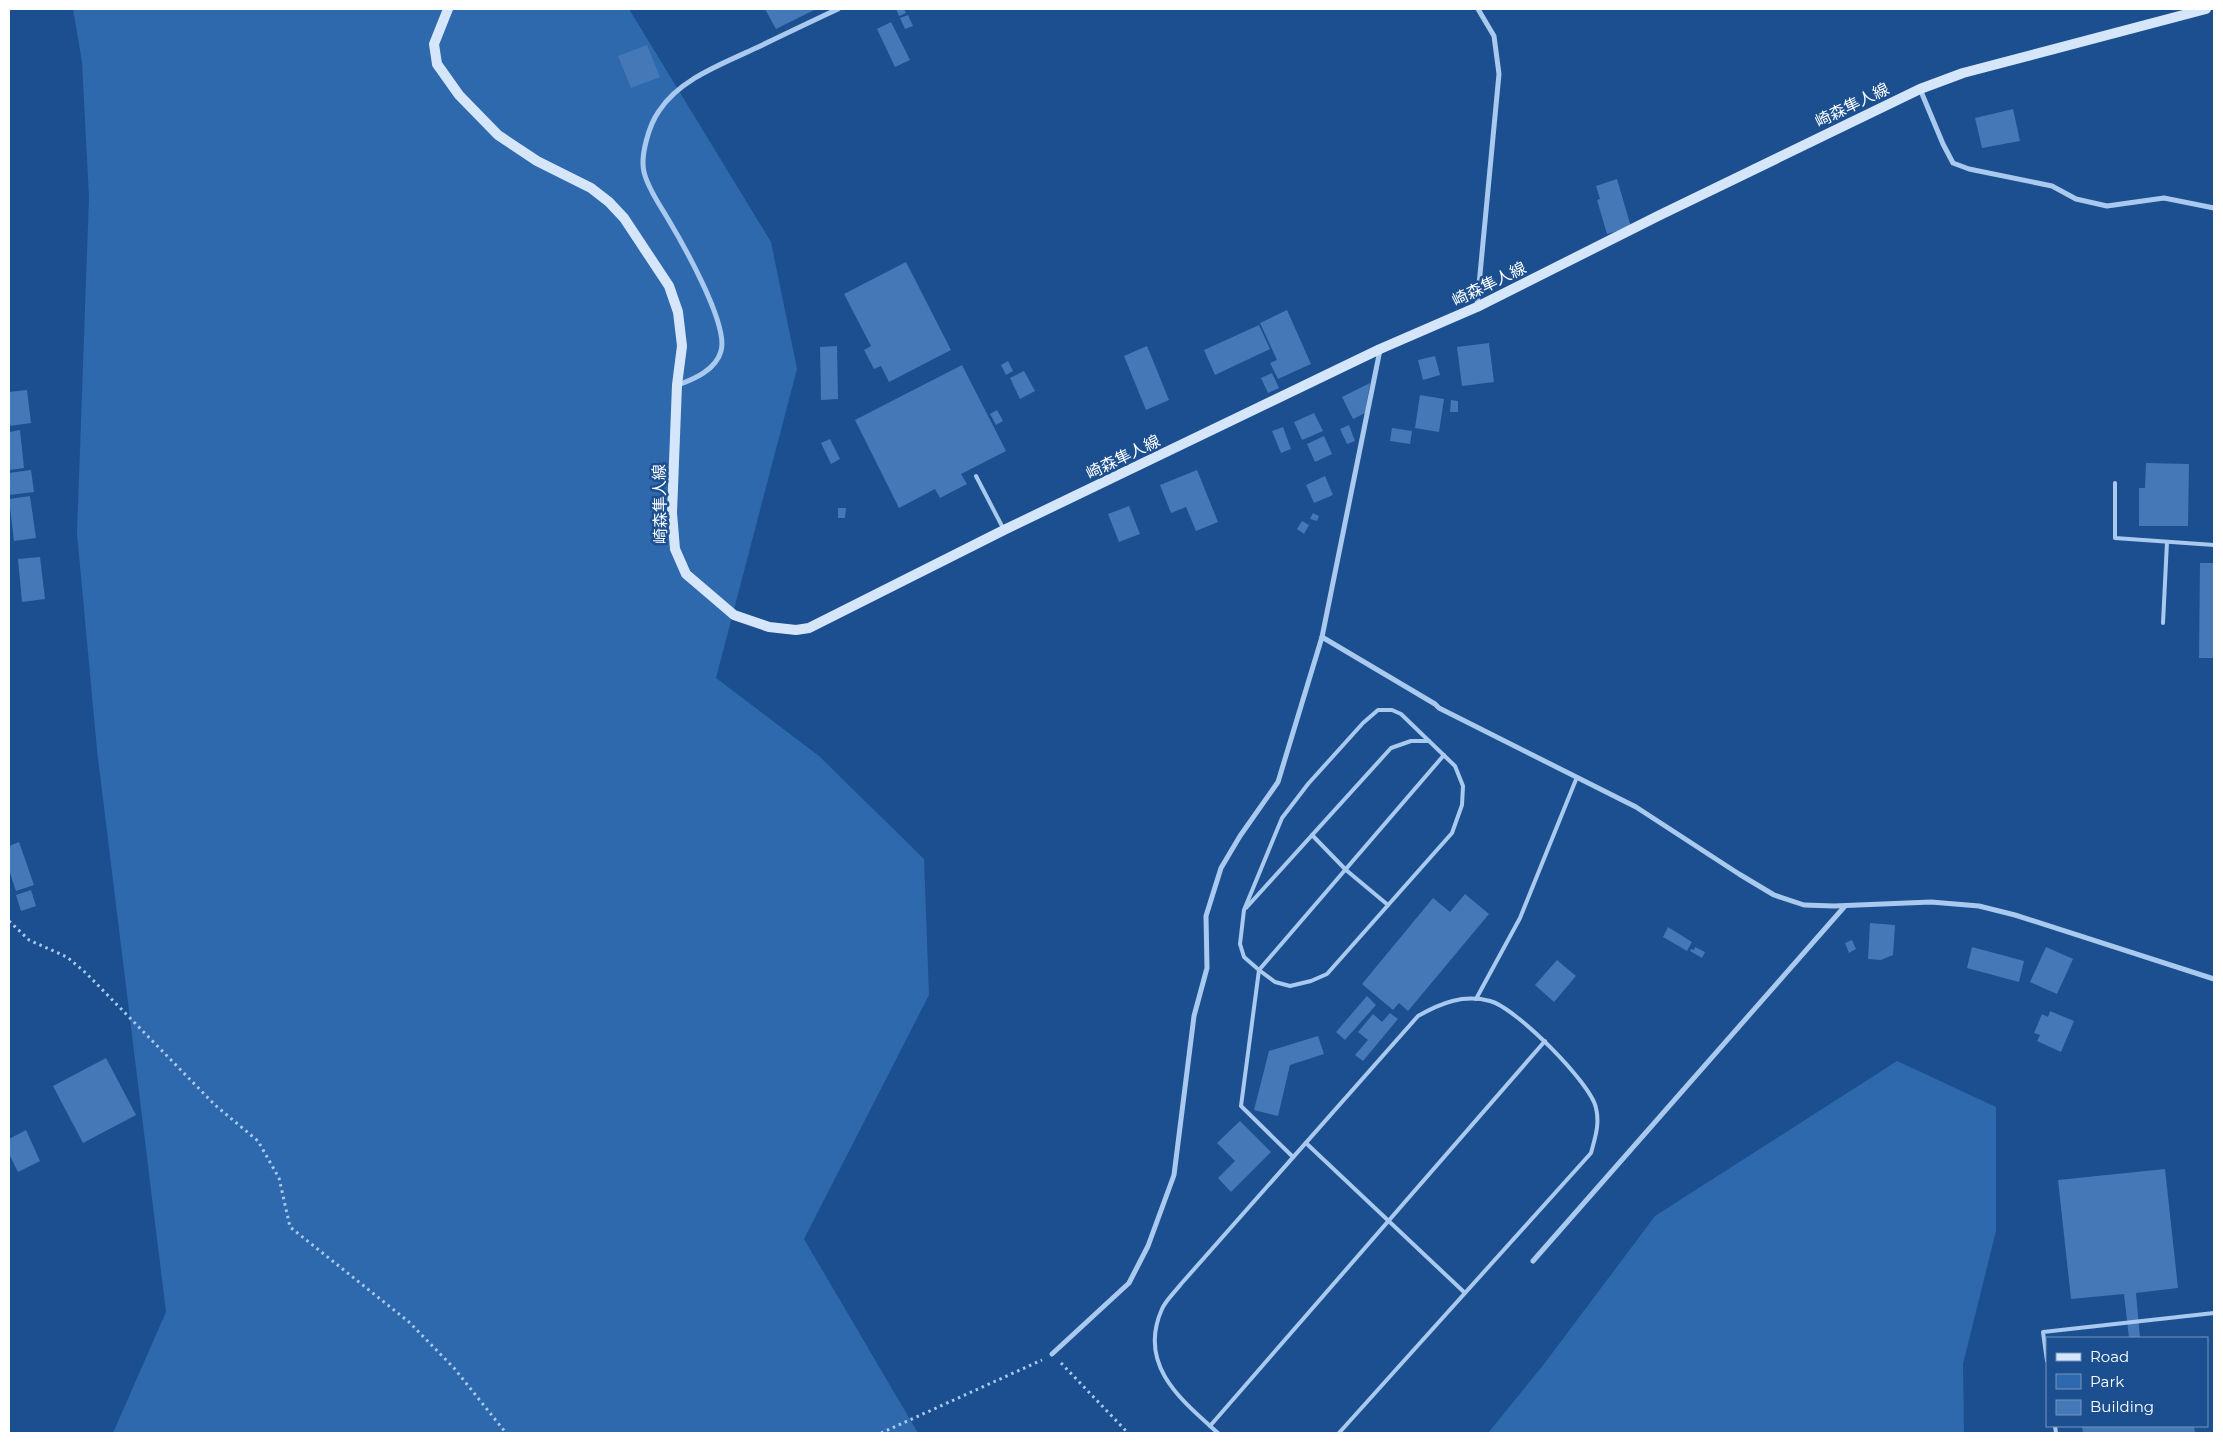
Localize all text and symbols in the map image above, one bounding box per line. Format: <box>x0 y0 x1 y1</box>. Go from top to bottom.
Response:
street label: 崎森隼人線 <box>1812 79 1892 131</box>
street label: 崎森隼人線 <box>1449 258 1529 310</box>
street label: 崎森隼人線 <box>1083 431 1163 483</box>
street label: 崎森隼人線 <box>650 464 670 544</box>
legend <box>2046 1337 2208 1427</box>
text: Road <box>2090 1347 2129 1366</box>
text: Park <box>2090 1372 2124 1391</box>
text: Building <box>2090 1397 2154 1416</box>

